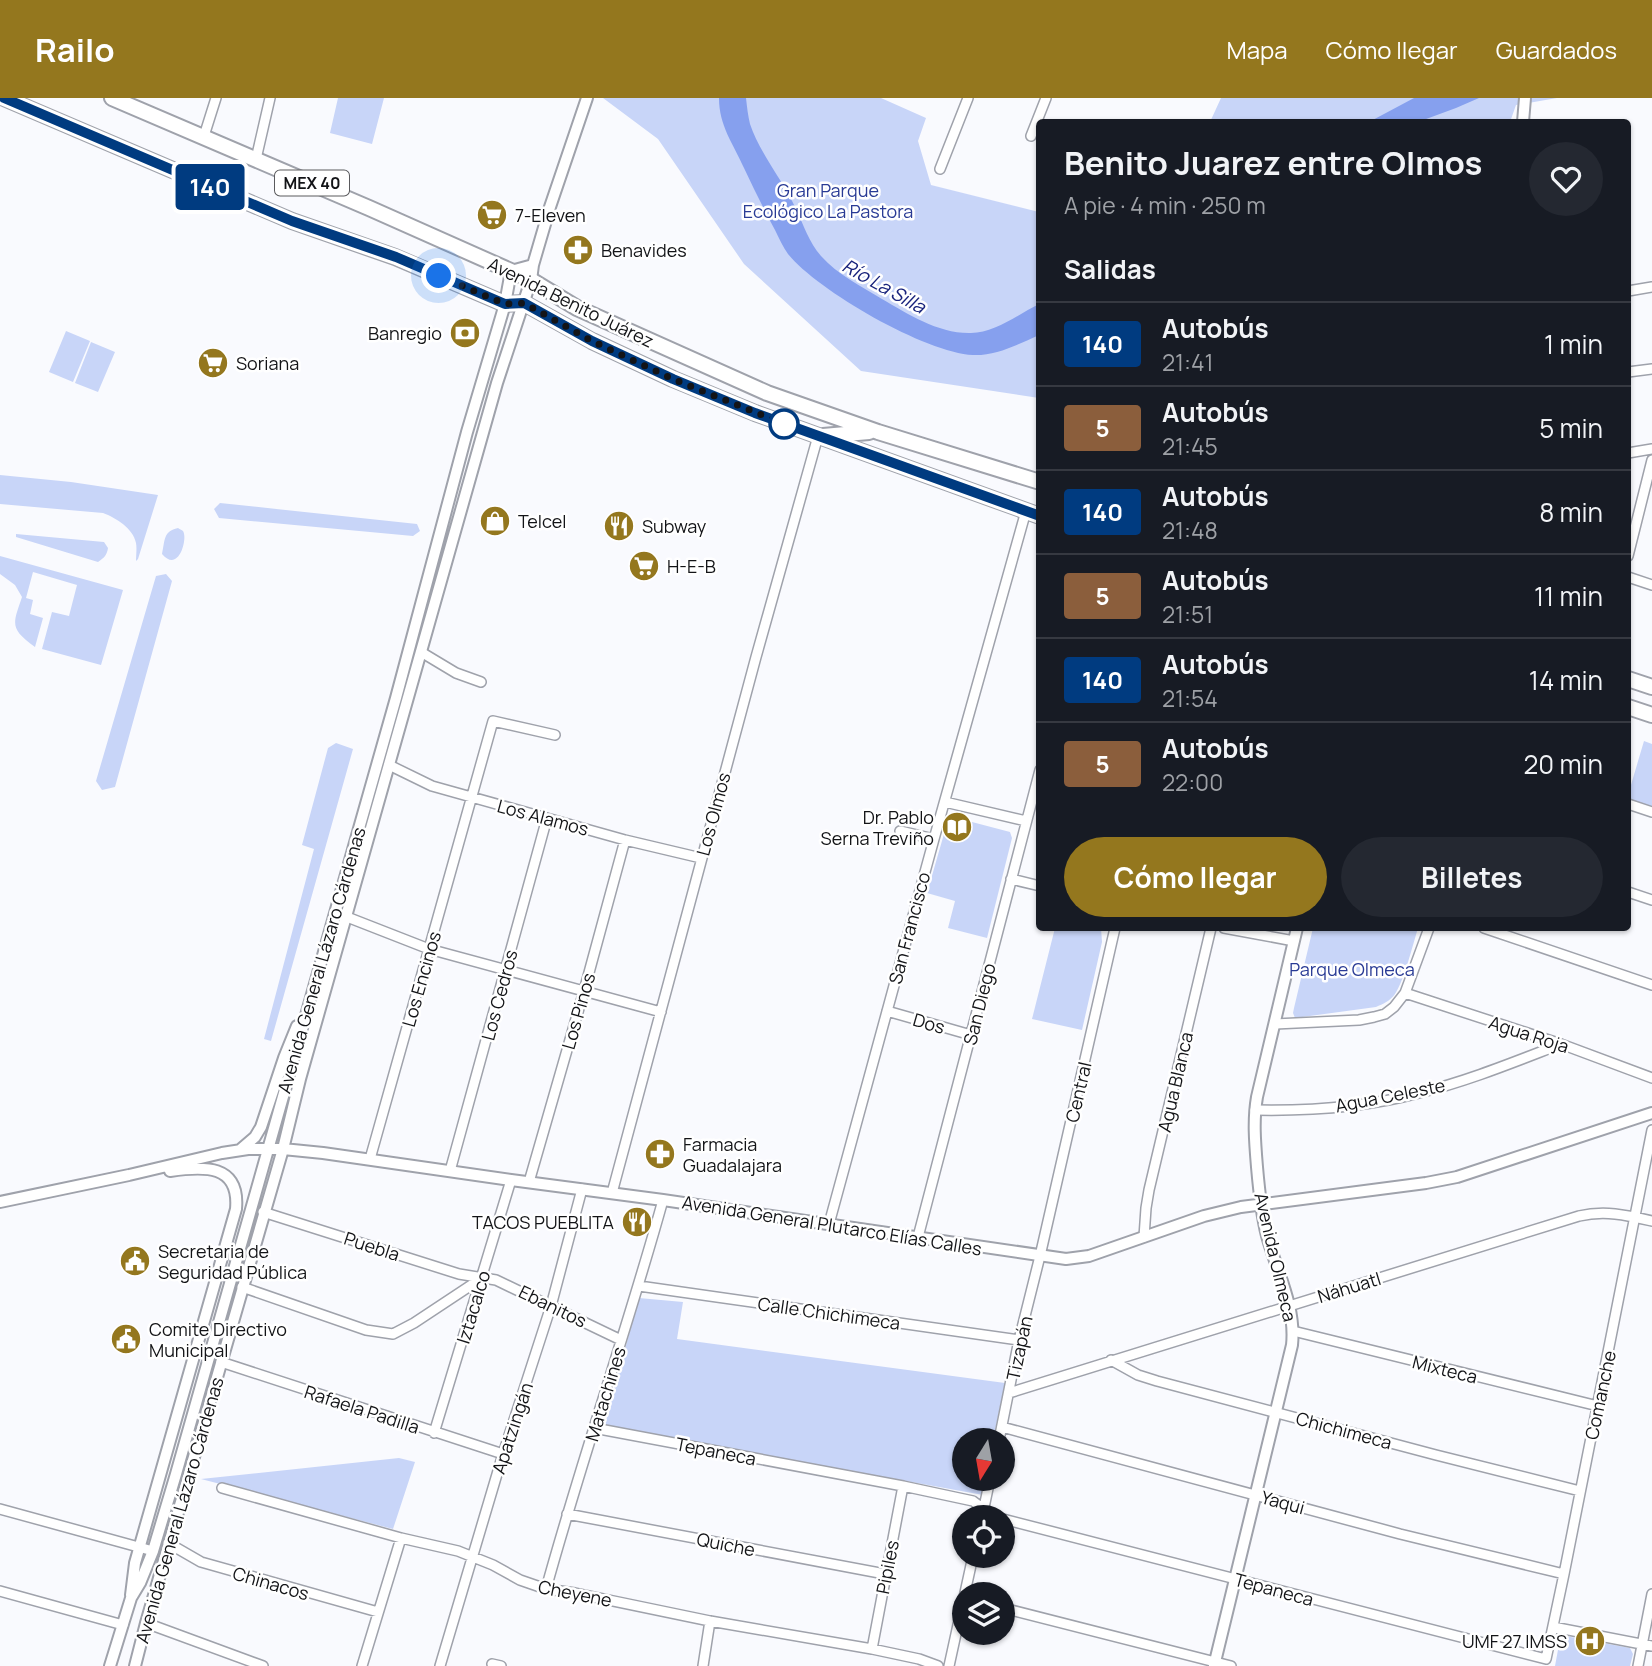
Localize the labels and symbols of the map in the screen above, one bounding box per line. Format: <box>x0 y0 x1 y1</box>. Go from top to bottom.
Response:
line badge: 140 <box>170 164 250 210</box>
road number: MEX 40 <box>275 170 349 195</box>
park label: Gran Parque Ecológico La Pastora <box>743 178 913 223</box>
supermarket icon: 7-Eleven <box>475 198 509 232</box>
place label: 7-Eleven <box>515 203 586 227</box>
pharmacy icon: Benavides <box>561 233 595 267</box>
place label: Benavides <box>601 238 687 262</box>
street label: Avenida Benito Juárez <box>484 251 658 353</box>
water label: Río La Silla <box>838 253 931 320</box>
your location <box>421 258 456 293</box>
bank icon: Banregio <box>448 316 482 350</box>
place label: Banregio <box>368 321 442 345</box>
supermarket icon: Soriana <box>196 346 230 380</box>
place label: Soriana <box>236 351 299 375</box>
unlabelled marker <box>769 409 799 439</box>
shop icon: Telcel <box>478 504 512 538</box>
place label: Telcel <box>518 509 566 533</box>
restaurant icon: Subway <box>602 509 636 543</box>
place label: Subway <box>642 514 707 538</box>
supermarket icon: H-E-B <box>627 549 661 583</box>
place label: H-E-B <box>667 554 716 578</box>
street label: Los Olmos <box>690 770 736 858</box>
street label: Los Alamos <box>495 793 591 841</box>
place label: Dr. Pablo Serna Treviño <box>821 805 934 850</box>
library icon: Dr. Pablo Serna Treviño <box>940 810 974 844</box>
street label: Avenida General Lázaro Cárdenas <box>271 824 371 1096</box>
street label: San Francisco <box>883 869 935 987</box>
street label: Los Encinos <box>396 928 446 1030</box>
street label: Los Cedros <box>475 947 523 1043</box>
park label: Parque Olmeca <box>1289 957 1415 981</box>
street label: San Diego <box>957 961 1001 1047</box>
street label: Los Pinos <box>556 970 600 1052</box>
street label: Dos <box>910 1007 948 1039</box>
street label: Agua Roja <box>1486 1010 1572 1058</box>
street label: Agua Blanca <box>1152 1030 1198 1134</box>
street label: Central <box>1059 1059 1097 1125</box>
street label: Agua Celeste <box>1333 1073 1447 1117</box>
place label: Farmacia Guadalajara <box>683 1132 782 1177</box>
pharmacy icon: Farmacia Guadalajara <box>643 1137 677 1171</box>
street label: Avenida General Plutarco Elías Calles <box>680 1189 984 1261</box>
street label: Avenida Olmeca <box>1249 1190 1303 1324</box>
restaurant icon: TACOS PUEBLITA <box>620 1205 654 1239</box>
place label: TACOS PUEBLITA <box>472 1210 615 1234</box>
street label: Puebla <box>341 1226 403 1266</box>
place label: Secretaria de Seguridad Pública <box>158 1239 307 1284</box>
public building icon: Secretaria de Seguridad Pública <box>118 1244 152 1278</box>
street label: Náhuatl <box>1314 1266 1384 1308</box>
street label: Iztacalco <box>451 1267 495 1347</box>
street label: Ebanitos <box>515 1279 591 1333</box>
street label: Calle Chichimeca <box>756 1291 902 1335</box>
street label: Tizapán <box>1000 1314 1038 1382</box>
place label: Comite Directivo Municipal <box>149 1317 287 1362</box>
public building icon: Comite Directivo Municipal <box>109 1322 143 1356</box>
street label: Matachines <box>579 1344 631 1444</box>
street label: Comanche <box>1579 1348 1621 1442</box>
street label: Mixteca <box>1410 1349 1480 1389</box>
street label: Avenida General Lázaro Cárdenas <box>129 1374 229 1646</box>
street label: Rafaela Padilla <box>301 1379 423 1439</box>
street label: Apatzingán <box>486 1379 538 1477</box>
street label: Chichimeca <box>1293 1406 1395 1454</box>
north arrow <box>952 1428 1015 1491</box>
street label: Tepaneca <box>674 1431 758 1471</box>
street label: Yaqui <box>1259 1485 1307 1519</box>
street label: Quiche <box>695 1527 757 1561</box>
street label: Pipiles <box>870 1538 904 1596</box>
street label: Chinacos <box>230 1561 312 1605</box>
street label: Tepaneca <box>1232 1567 1316 1611</box>
street label: Cheyene <box>536 1574 614 1612</box>
hospital icon: UMF 27 IMSS <box>1573 1624 1607 1658</box>
place label: UMF 27 IMSS <box>1462 1629 1567 1653</box>

